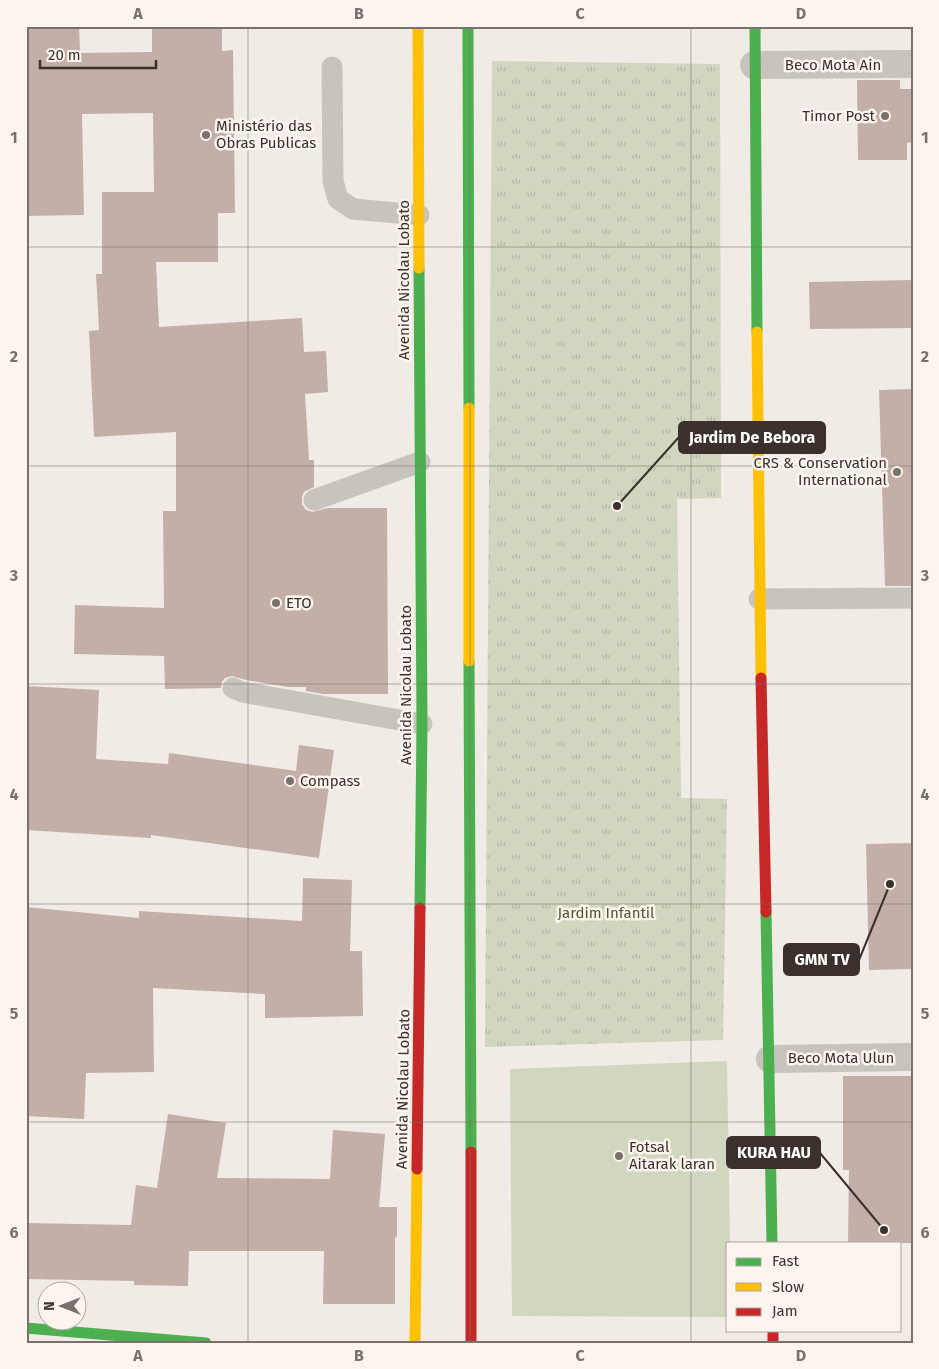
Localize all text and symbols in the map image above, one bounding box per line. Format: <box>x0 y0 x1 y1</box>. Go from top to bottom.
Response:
text: A <box>132 4 143 23</box>
text: B <box>354 4 364 23</box>
text: C <box>575 4 585 23</box>
text: D <box>796 4 806 23</box>
scale bar <box>40 38 156 70</box>
text: 20 m <box>48 46 81 64</box>
street label: Beco Mota Ain <box>785 56 881 74</box>
place label: Timor Post <box>802 107 876 125</box>
marker: Timor Post <box>879 110 891 122</box>
place label: Ministério das Obras Publicas <box>216 117 316 152</box>
text: 1 <box>10 128 18 147</box>
text: 1 <box>921 128 929 147</box>
marker: Ministério das Obras Publicas <box>200 129 212 141</box>
street label: Avenida Nicolau Lobato <box>395 200 413 360</box>
text: 2 <box>10 347 18 366</box>
text: 2 <box>921 347 929 366</box>
callout: Jardim De Bebora <box>679 422 825 453</box>
text: Jardim De Bebora <box>688 428 815 447</box>
place label: CRS & Conservation International <box>753 454 888 489</box>
marker: CRS & Conservation International <box>891 466 903 478</box>
text: 3 <box>9 566 18 585</box>
text: 3 <box>920 566 929 585</box>
place label: ETO <box>286 594 312 612</box>
marker: ETO <box>270 597 282 609</box>
street label: Avenida Nicolau Lobato <box>397 605 415 765</box>
place label: Compass <box>300 772 360 790</box>
marker: Compass <box>284 775 296 787</box>
text: 4 <box>9 785 19 804</box>
text: 4 <box>920 785 930 804</box>
park label: Jardim Infantil <box>557 904 655 922</box>
callout: GMN TV <box>784 944 859 975</box>
text: GMN TV <box>794 950 850 969</box>
text: 5 <box>10 1004 19 1023</box>
text: 5 <box>921 1004 930 1023</box>
street label: Avenida Nicolau Lobato <box>393 1009 413 1169</box>
street label: Beco Mota Ulun <box>788 1049 894 1067</box>
callout: KURA HAU <box>727 1137 820 1168</box>
place label: Fotsal Aitarak laran <box>629 1138 715 1173</box>
text: KURA HAU <box>737 1143 811 1162</box>
marker: Fotsal Aitarak laran <box>613 1150 625 1162</box>
text: 6 <box>9 1223 19 1242</box>
text: 6 <box>920 1223 930 1242</box>
legend <box>726 1242 902 1332</box>
text: Fast <box>772 1252 799 1270</box>
text: Slow <box>772 1278 804 1296</box>
north arrow <box>38 1282 88 1332</box>
text: N <box>41 1301 58 1311</box>
text: Jam <box>772 1302 798 1320</box>
text: A <box>132 1346 143 1365</box>
text: B <box>354 1346 364 1365</box>
text: C <box>575 1346 585 1365</box>
text: D <box>796 1346 806 1365</box>

